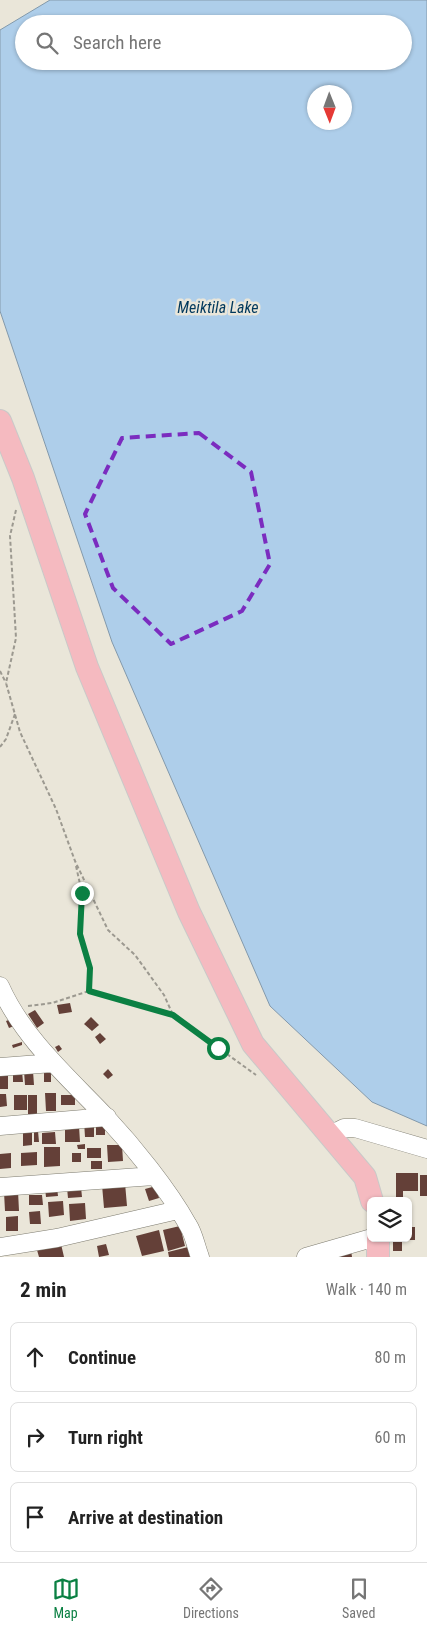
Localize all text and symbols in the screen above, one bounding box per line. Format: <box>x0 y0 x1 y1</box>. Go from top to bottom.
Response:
search box <box>15 15 412 70</box>
icon: search <box>33 29 61 57</box>
text: Search here <box>73 31 161 54</box>
north arrow <box>307 85 352 130</box>
water label: Meiktila Lake <box>177 298 259 317</box>
route end <box>71 882 94 905</box>
route start <box>207 1037 230 1060</box>
map controls <box>367 1197 412 1242</box>
button: layers <box>367 1197 412 1242</box>
text: 2 min <box>20 1278 67 1302</box>
text: Walk · 140 m <box>326 1280 407 1299</box>
icon: ahead <box>21 1343 49 1371</box>
text: Continue <box>68 1346 136 1369</box>
text: 80 m <box>374 1348 406 1367</box>
icon: right <box>21 1423 49 1451</box>
text: Turn right <box>68 1426 143 1449</box>
text: 60 m <box>374 1428 406 1447</box>
icon: arrive <box>21 1503 49 1531</box>
text: Arrive at destination <box>68 1506 223 1529</box>
tab: Map <box>52 1575 80 1621</box>
tab: Directions <box>183 1575 239 1621</box>
tab: Saved <box>342 1575 375 1621</box>

